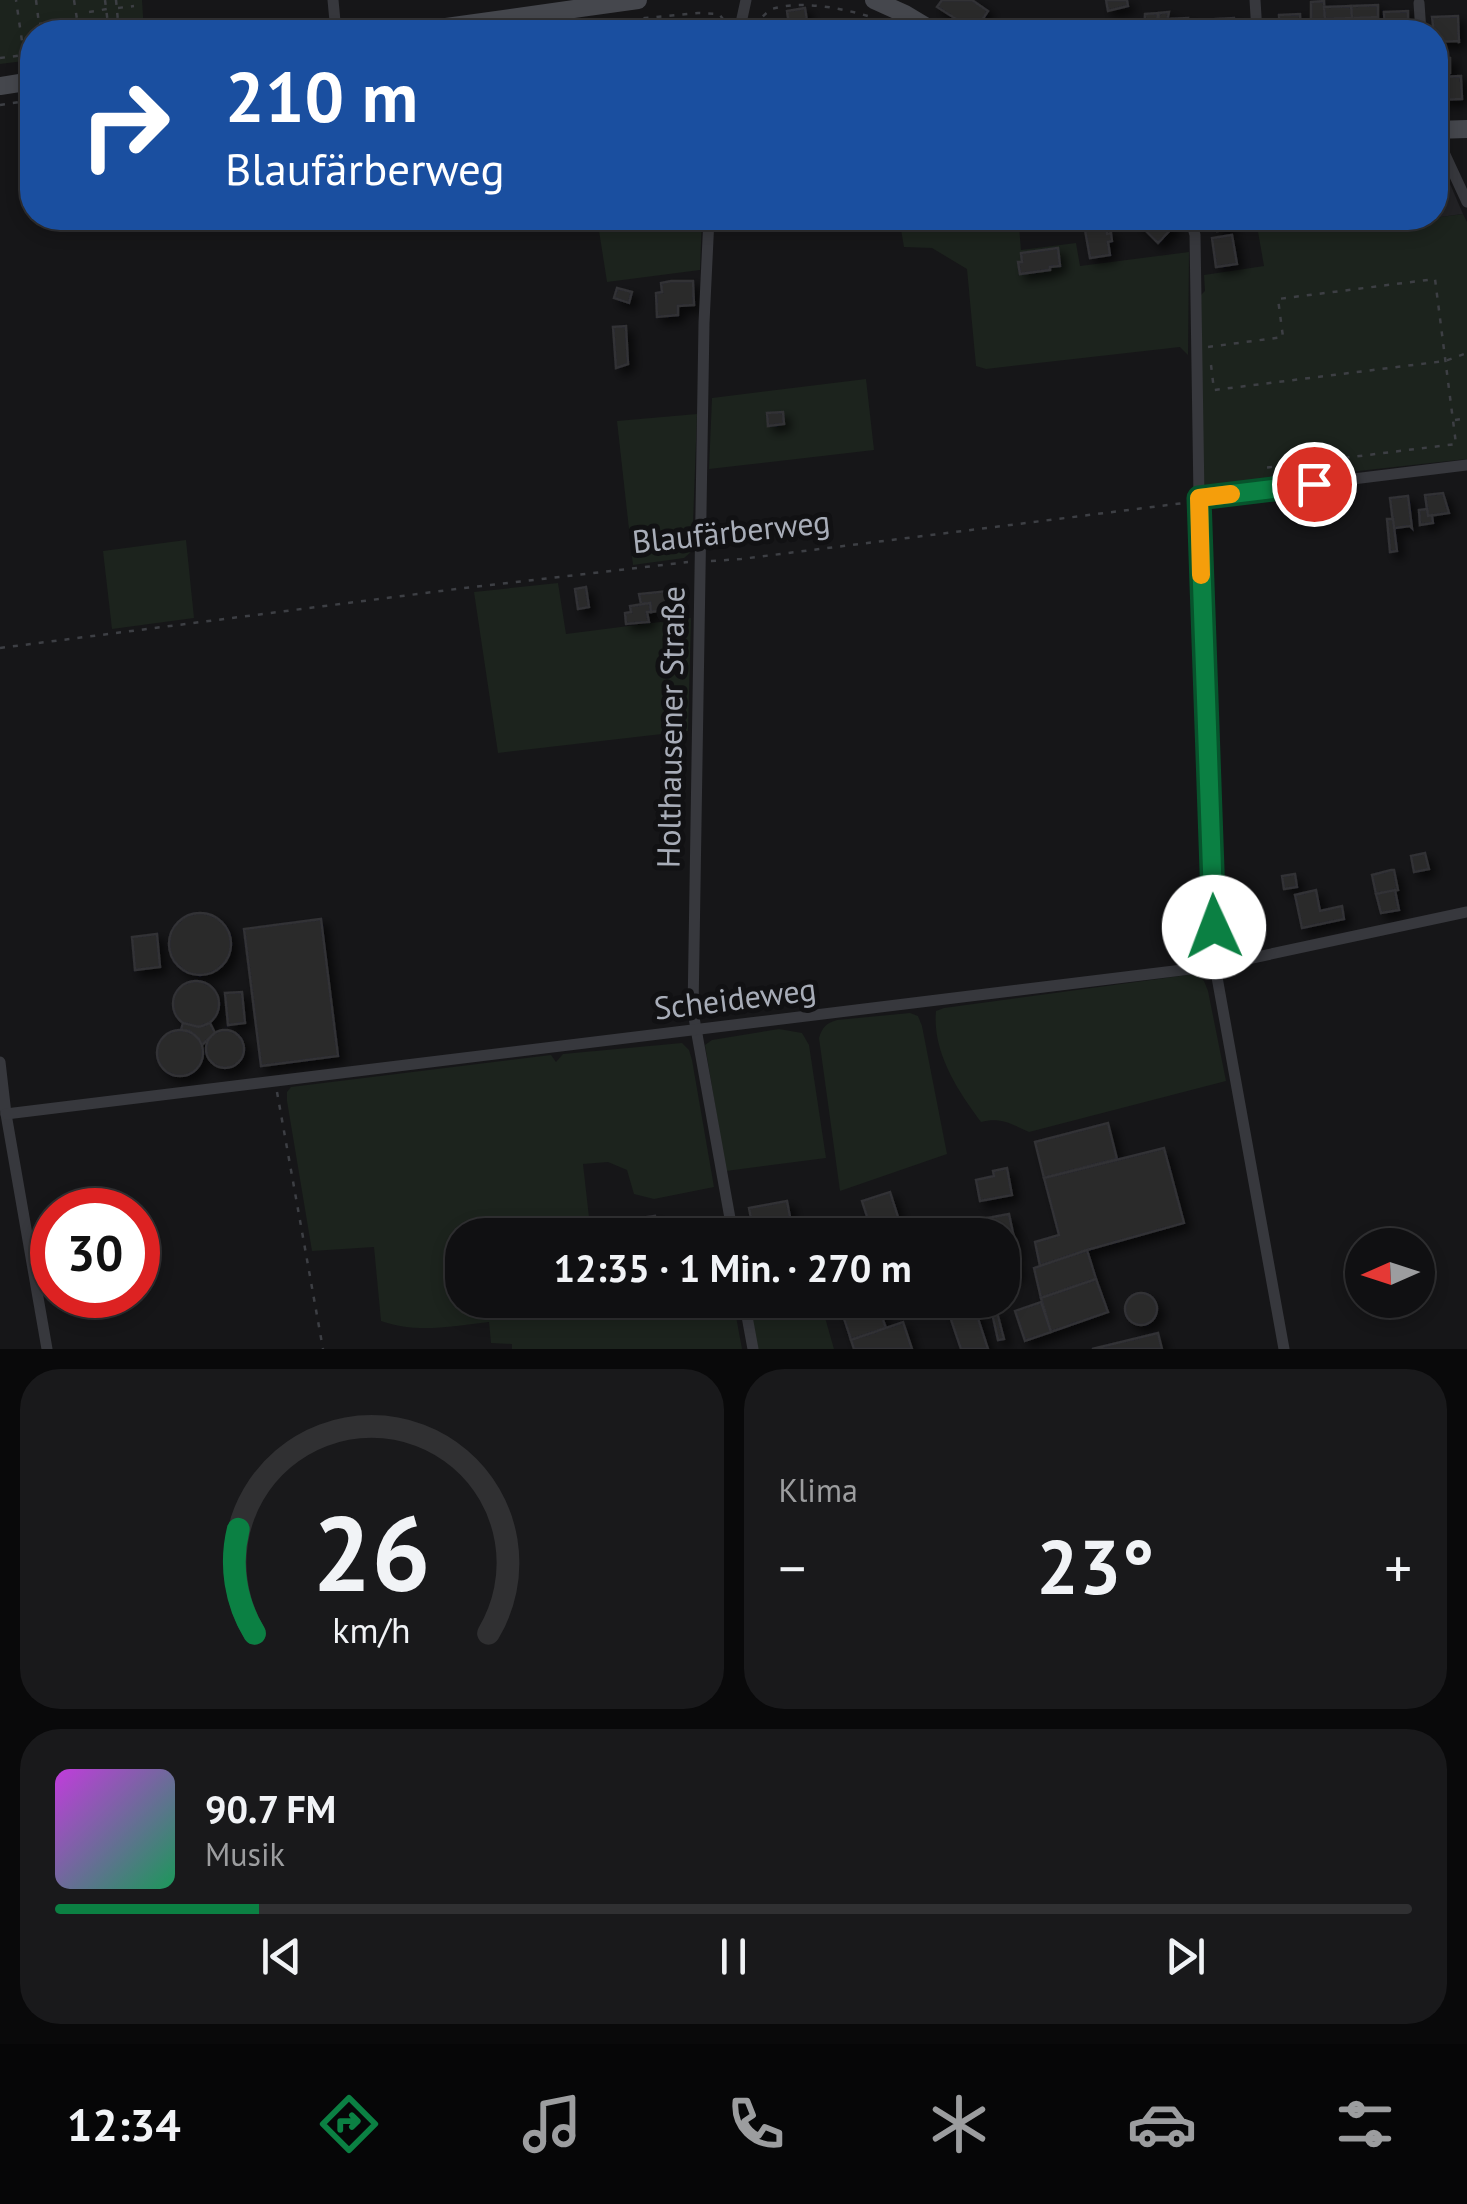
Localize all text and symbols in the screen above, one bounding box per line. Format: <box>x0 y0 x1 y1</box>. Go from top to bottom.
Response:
text: 210 m <box>225 51 418 141</box>
icon: right <box>60 60 190 190</box>
text: Blaufärberweg <box>225 139 505 197</box>
pin <box>1272 442 1357 527</box>
icon: arrive <box>1287 457 1342 512</box>
street label: Blaufärberweg <box>630 500 832 562</box>
street label: Holthausener Straße <box>647 586 693 868</box>
position arrow <box>1162 875 1266 979</box>
street label: Scheideweg <box>651 967 819 1029</box>
speed limit sign: 30 <box>30 1188 160 1318</box>
north arrow <box>1345 1228 1435 1318</box>
map controls <box>1345 1228 1435 1318</box>
text: 12:35 · 1 Min. · 270 m <box>553 1243 912 1292</box>
text: Klima <box>779 1469 858 1511</box>
text: 26 <box>313 1485 431 1620</box>
text: 23° <box>1036 1518 1154 1615</box>
text: − <box>779 1532 806 1603</box>
text: + <box>1384 1532 1412 1603</box>
text: km/h <box>333 1607 411 1653</box>
text: 90.7 FM <box>205 1784 336 1833</box>
text: Musik <box>205 1833 285 1875</box>
icon: previous <box>254 1929 309 1984</box>
icon: pause <box>706 1929 761 1984</box>
icon: next <box>1158 1929 1213 1984</box>
icon: directions <box>314 2089 384 2159</box>
icon: music <box>517 2089 587 2159</box>
icon: phone <box>721 2089 791 2159</box>
icon: climate <box>924 2089 994 2159</box>
icon: car <box>1127 2089 1197 2159</box>
icon: filters <box>1330 2089 1400 2159</box>
text: 12:34 <box>67 2095 181 2153</box>

